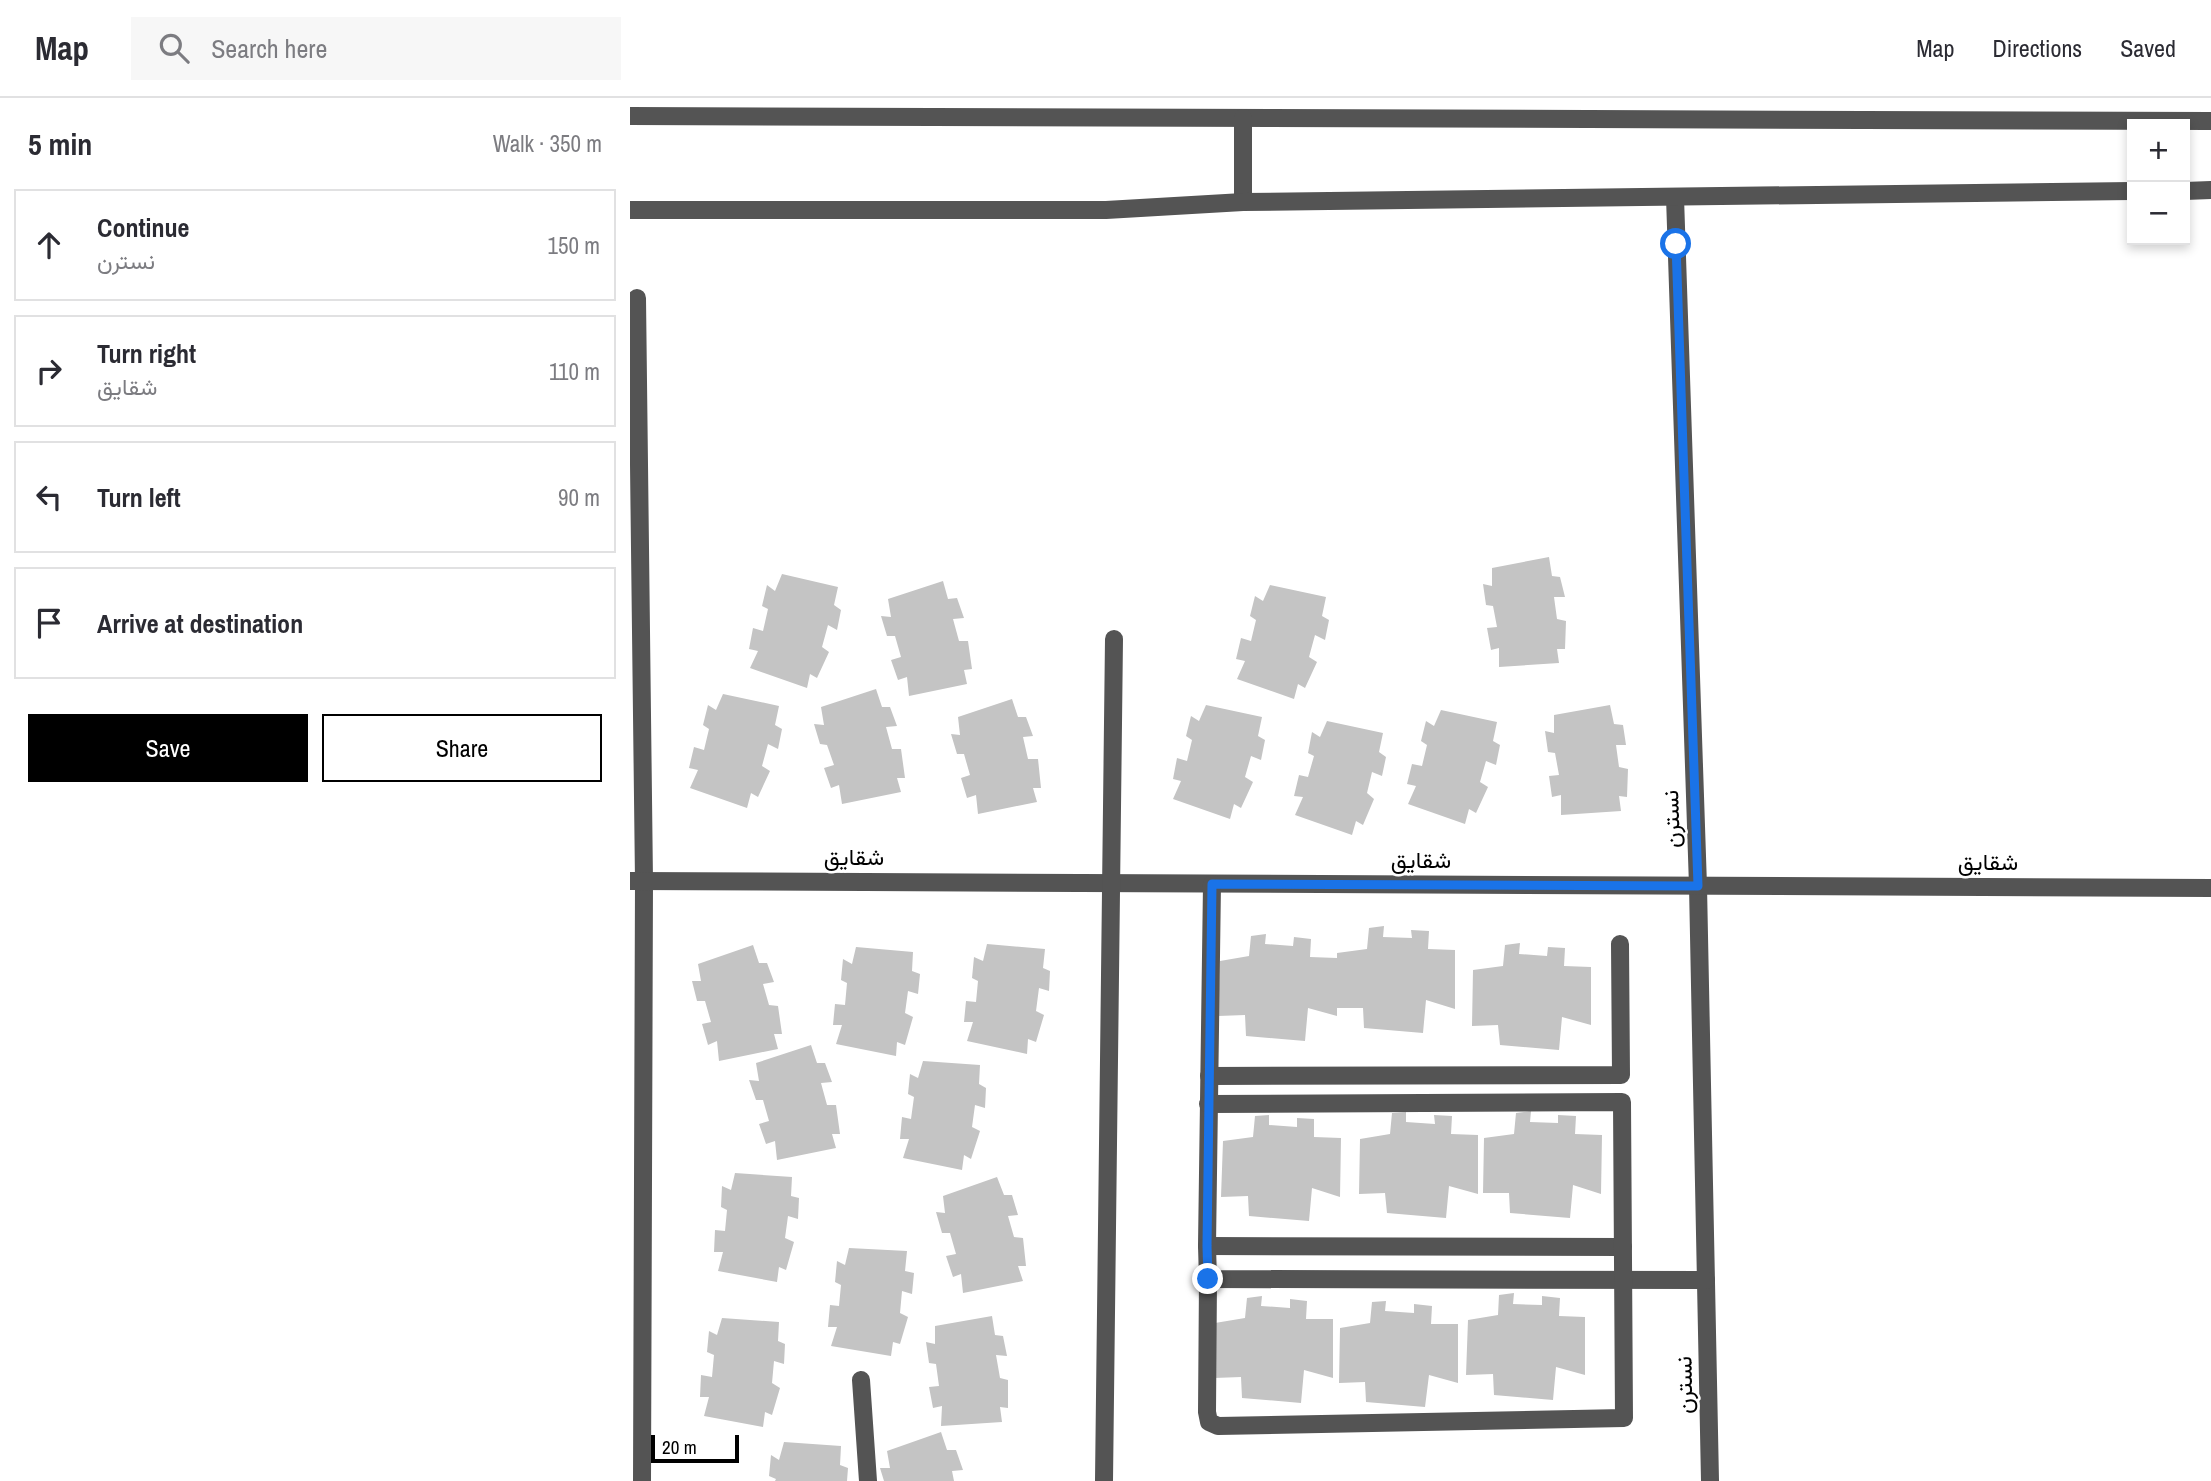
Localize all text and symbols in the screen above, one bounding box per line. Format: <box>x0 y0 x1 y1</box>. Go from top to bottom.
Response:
search box <box>131 17 621 80</box>
text: Map <box>35 26 89 70</box>
icon: search <box>155 29 193 67</box>
text: Search here <box>211 31 327 66</box>
text: Map <box>1916 32 1954 64</box>
text: Directions <box>1992 32 2082 64</box>
text: Saved <box>2120 32 2176 64</box>
map controls <box>2127 119 2190 245</box>
button: + <box>2127 119 2190 182</box>
text: 5 min <box>28 124 92 164</box>
text: Walk · 350 m <box>493 128 602 159</box>
button: − <box>2127 182 2190 245</box>
text: Continue <box>97 210 189 245</box>
icon: ahead <box>30 226 68 264</box>
route start <box>1660 228 1691 259</box>
text: 150 m <box>548 230 600 261</box>
text: نسترن <box>97 245 155 276</box>
text: Turn right <box>97 336 196 371</box>
icon: right <box>30 352 68 390</box>
text: 110 m <box>549 356 600 387</box>
text: شقایق <box>97 371 158 402</box>
icon: left <box>30 478 68 516</box>
text: Turn left <box>97 480 181 515</box>
text: 90 m <box>558 482 600 513</box>
icon: arrive <box>30 604 68 642</box>
text: Arrive at destination <box>97 606 303 641</box>
button: Save <box>28 714 308 782</box>
button: Share <box>322 714 602 782</box>
street label: نسترن <box>1654 789 1687 849</box>
street label: شقایق <box>824 841 884 872</box>
street label: شقایق <box>1391 844 1451 875</box>
street label: شقایق <box>1958 846 2018 877</box>
route end <box>1192 1263 1223 1294</box>
street label: نسترن <box>1667 1356 1700 1414</box>
scale bar <box>651 1432 738 1464</box>
text: 20 m <box>662 1434 697 1460</box>

